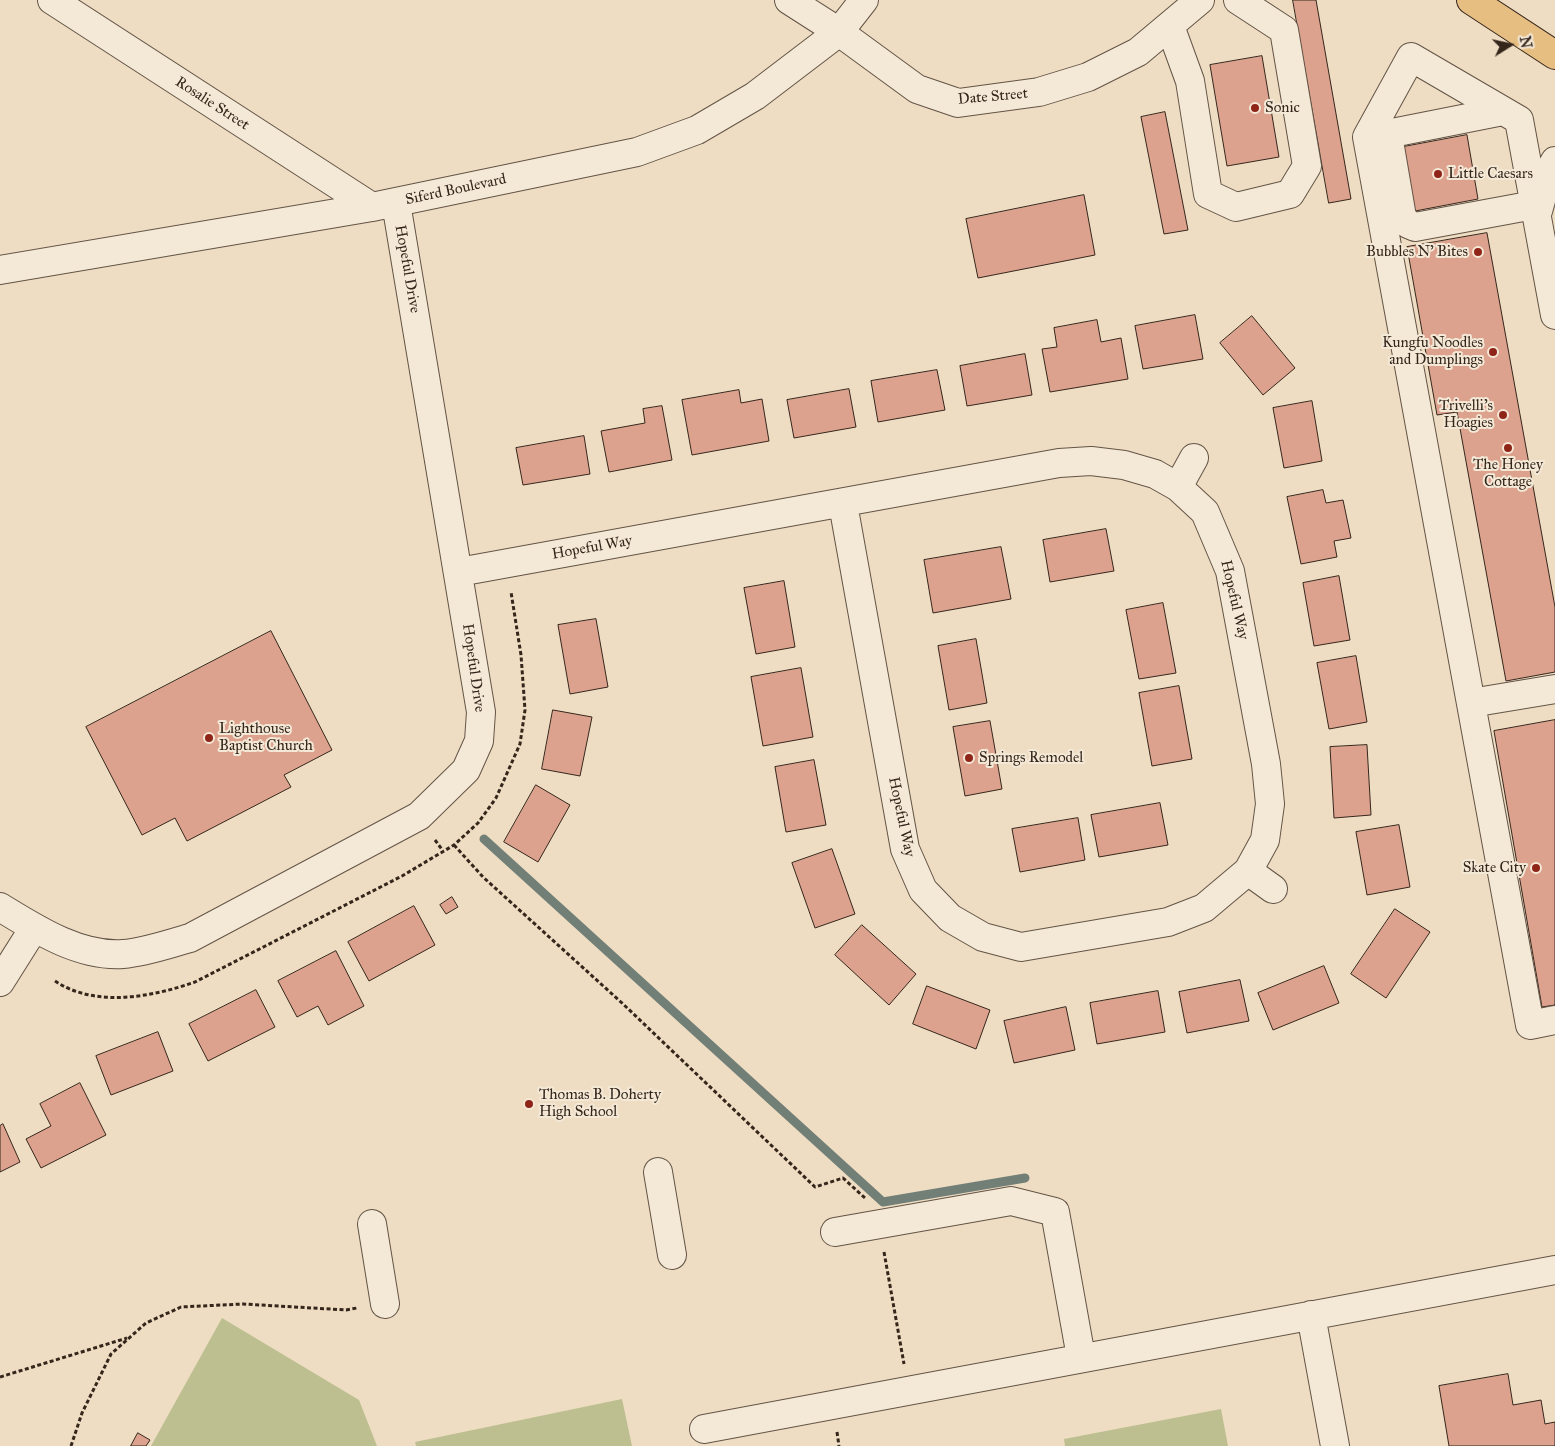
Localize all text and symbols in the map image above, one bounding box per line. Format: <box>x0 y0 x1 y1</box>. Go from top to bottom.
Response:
north arrow <box>1485 20 1535 70</box>
text: N <box>1516 35 1535 50</box>
street label: Rosalie Street <box>172 73 252 135</box>
street label: Date Street <box>957 85 1029 109</box>
place label: Sonic <box>1265 99 1300 117</box>
marker: Sonic <box>1249 102 1261 114</box>
place label: Little Caesars <box>1448 165 1533 183</box>
marker: Little Caesars <box>1432 168 1444 180</box>
street label: Siferd Boulevard <box>404 171 508 209</box>
street label: Hopeful Drive <box>390 223 424 315</box>
place label: Bubbles N' Bites <box>1366 243 1468 261</box>
marker: Bubbles N' Bites <box>1472 246 1484 258</box>
place label: Kungfu Noodles and Dumplings <box>1382 334 1483 369</box>
marker: Kungfu Noodles and Dumplings <box>1487 346 1499 358</box>
place label: Trivelli's Hoagies <box>1439 397 1493 432</box>
marker: Trivelli's Hoagies <box>1497 409 1509 421</box>
marker: The Honey Cottage <box>1502 442 1514 454</box>
place label: The Honey Cottage <box>1473 456 1543 491</box>
street label: Hopeful Way <box>550 532 634 564</box>
street label: Hopeful Way <box>1216 558 1252 642</box>
street label: Hopeful Drive <box>458 623 488 713</box>
place label: Lighthouse Baptist Church <box>219 720 313 755</box>
marker: Lighthouse Baptist Church <box>203 732 215 744</box>
place label: Springs Remodel <box>979 749 1083 767</box>
marker: Springs Remodel <box>963 752 975 764</box>
street label: Hopeful Way <box>884 775 918 859</box>
place label: Skate City <box>1463 859 1526 877</box>
marker: Skate City <box>1530 862 1542 874</box>
place label: Thomas B. Doherty High School <box>539 1086 661 1121</box>
marker: Thomas B. Doherty High School <box>523 1098 535 1110</box>

